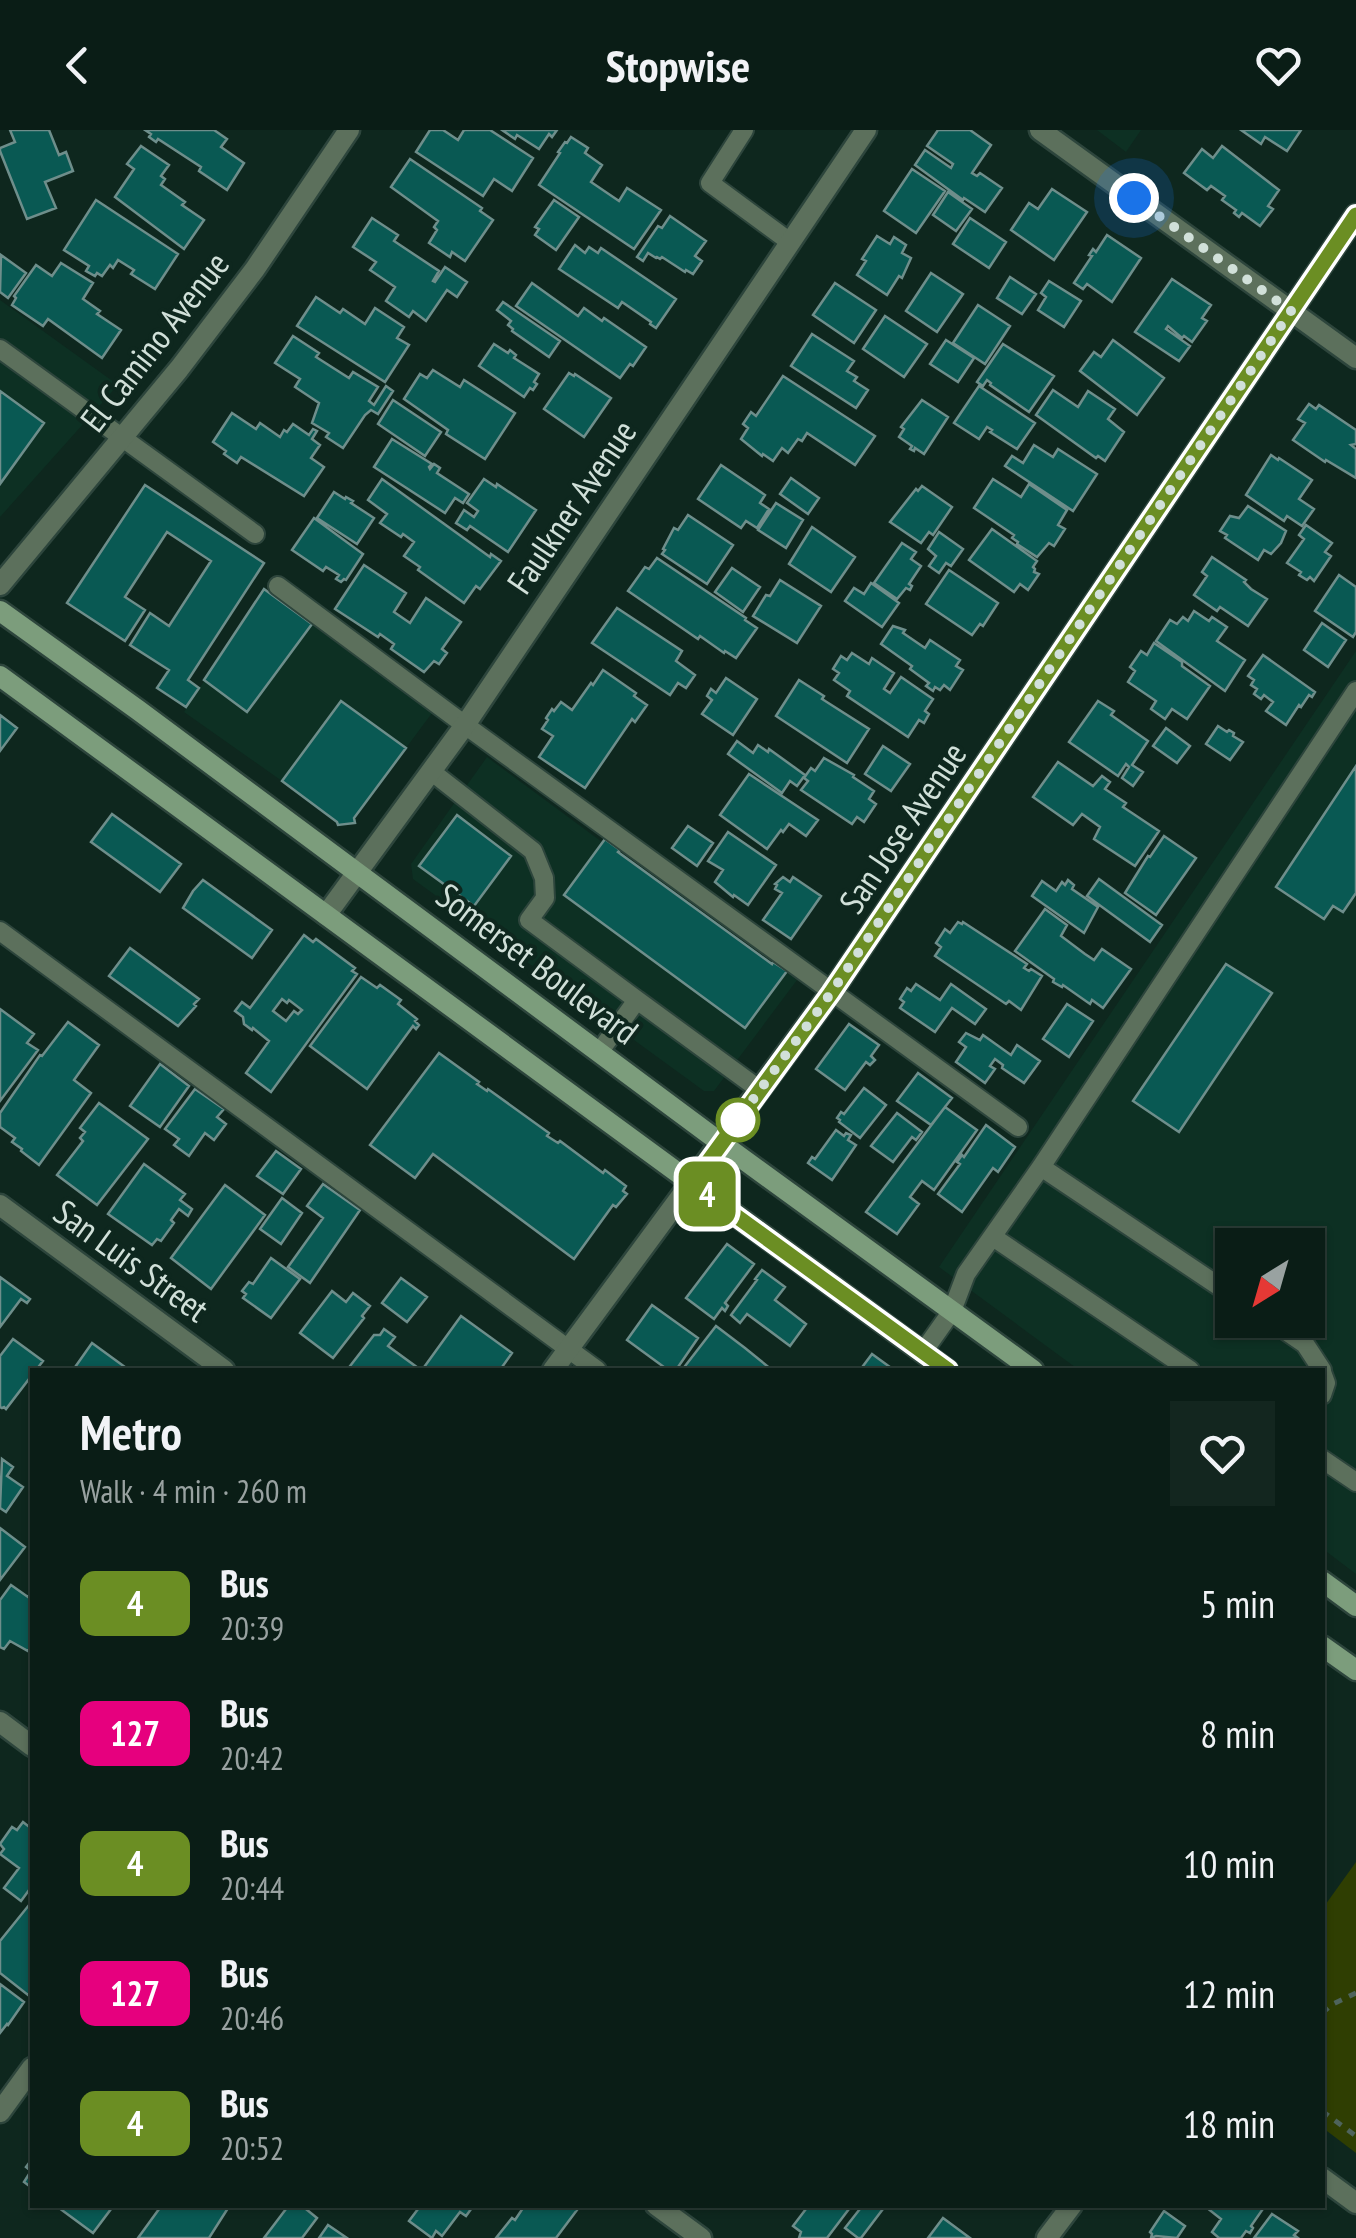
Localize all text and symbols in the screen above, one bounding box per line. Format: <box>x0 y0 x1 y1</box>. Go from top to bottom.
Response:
text: Stopwise <box>606 36 750 94</box>
icon: back <box>50 38 105 93</box>
icon: heart <box>1251 38 1306 93</box>
your location <box>1109 173 1159 223</box>
street label: El Camino Avenue <box>70 242 239 441</box>
street label: Faulkner Avenue <box>496 411 646 602</box>
street label: San Jose Avenue <box>828 733 976 922</box>
street label: Somerset Boulevard <box>427 872 648 1054</box>
unlabelled marker <box>717 1099 759 1141</box>
line badge: 4 <box>674 1162 740 1226</box>
text: 4 <box>699 1171 715 1217</box>
street label: San Luis Street <box>45 1189 218 1332</box>
north arrow <box>1215 1228 1325 1338</box>
map controls <box>1215 1228 1325 1338</box>
text: Metro <box>80 1401 182 1463</box>
button: heart <box>1170 1401 1275 1506</box>
text: Walk · 4 min · 260 m <box>80 1470 307 1512</box>
text: Bus <box>220 1558 269 1607</box>
text: 5 min <box>1200 1579 1275 1628</box>
text: 4 <box>127 1580 143 1626</box>
text: 20:39 <box>220 1607 284 1649</box>
text: Bus <box>220 1688 269 1737</box>
text: 8 min <box>1200 1709 1275 1758</box>
text: 127 <box>110 1710 160 1756</box>
text: 20:42 <box>220 1737 284 1779</box>
text: Bus <box>220 1818 269 1867</box>
text: 10 min <box>1183 1839 1275 1888</box>
text: 4 <box>127 1840 143 1886</box>
text: 20:44 <box>220 1867 284 1909</box>
text: Bus <box>220 1948 269 1997</box>
text: 12 min <box>1183 1969 1275 2018</box>
text: 127 <box>110 1970 160 2016</box>
text: 20:46 <box>220 1997 284 2039</box>
text: Bus <box>220 2078 269 2127</box>
text: 18 min <box>1183 2099 1275 2148</box>
text: 4 <box>127 2100 143 2146</box>
text: 20:52 <box>220 2127 284 2169</box>

